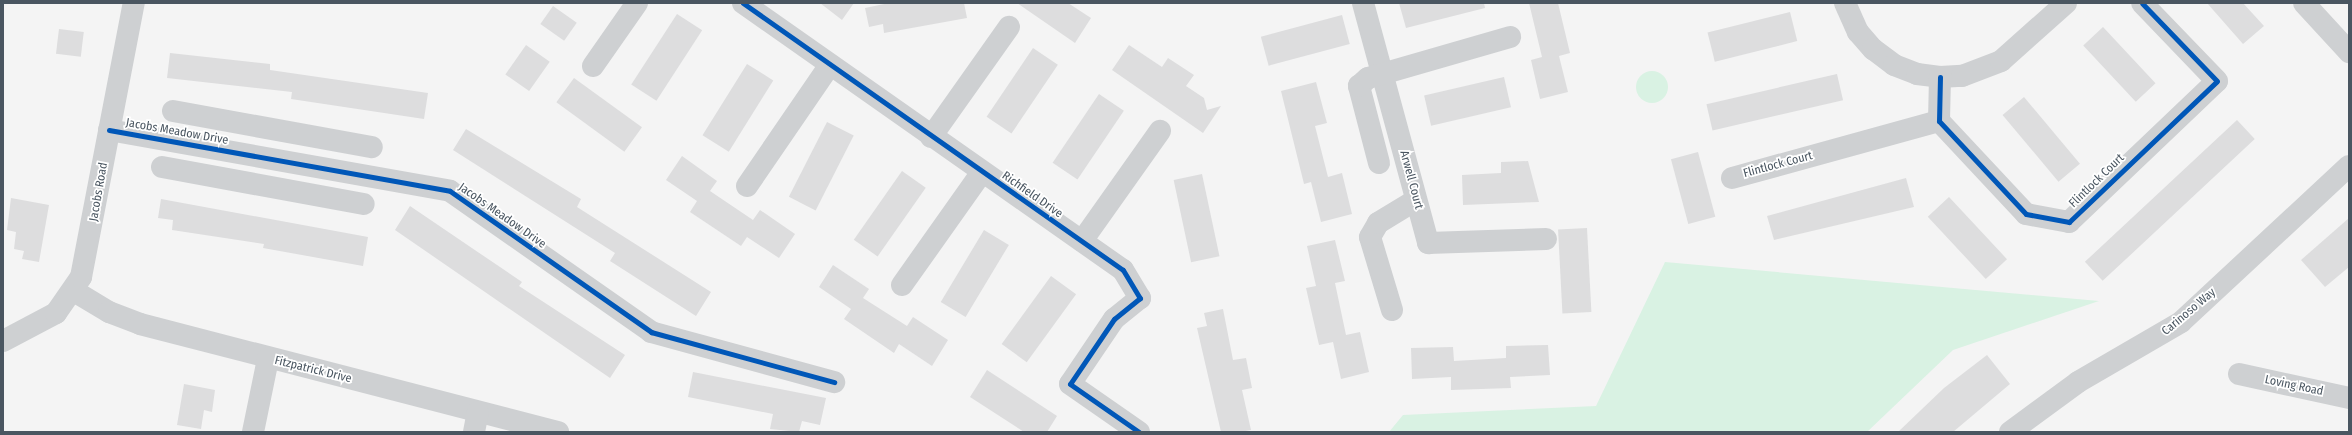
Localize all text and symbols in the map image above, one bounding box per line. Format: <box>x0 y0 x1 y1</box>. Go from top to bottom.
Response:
street label: Jacobs Meadow Drive <box>125 116 229 148</box>
street label: Arwell Court <box>1396 149 1426 211</box>
street label: Flintlock Court <box>1742 149 1814 181</box>
street label: Flintlock Court <box>2066 151 2128 211</box>
street label: Jacobs Road <box>87 161 111 223</box>
street label: Richfield Drive <box>999 169 1065 221</box>
street label: Jacobs Meadow Drive <box>455 180 549 252</box>
street label: Carinoso Way <box>2159 285 2219 339</box>
street label: Fitzpatrick Drive <box>273 353 353 387</box>
street label: Loving Road <box>2263 373 2325 399</box>

